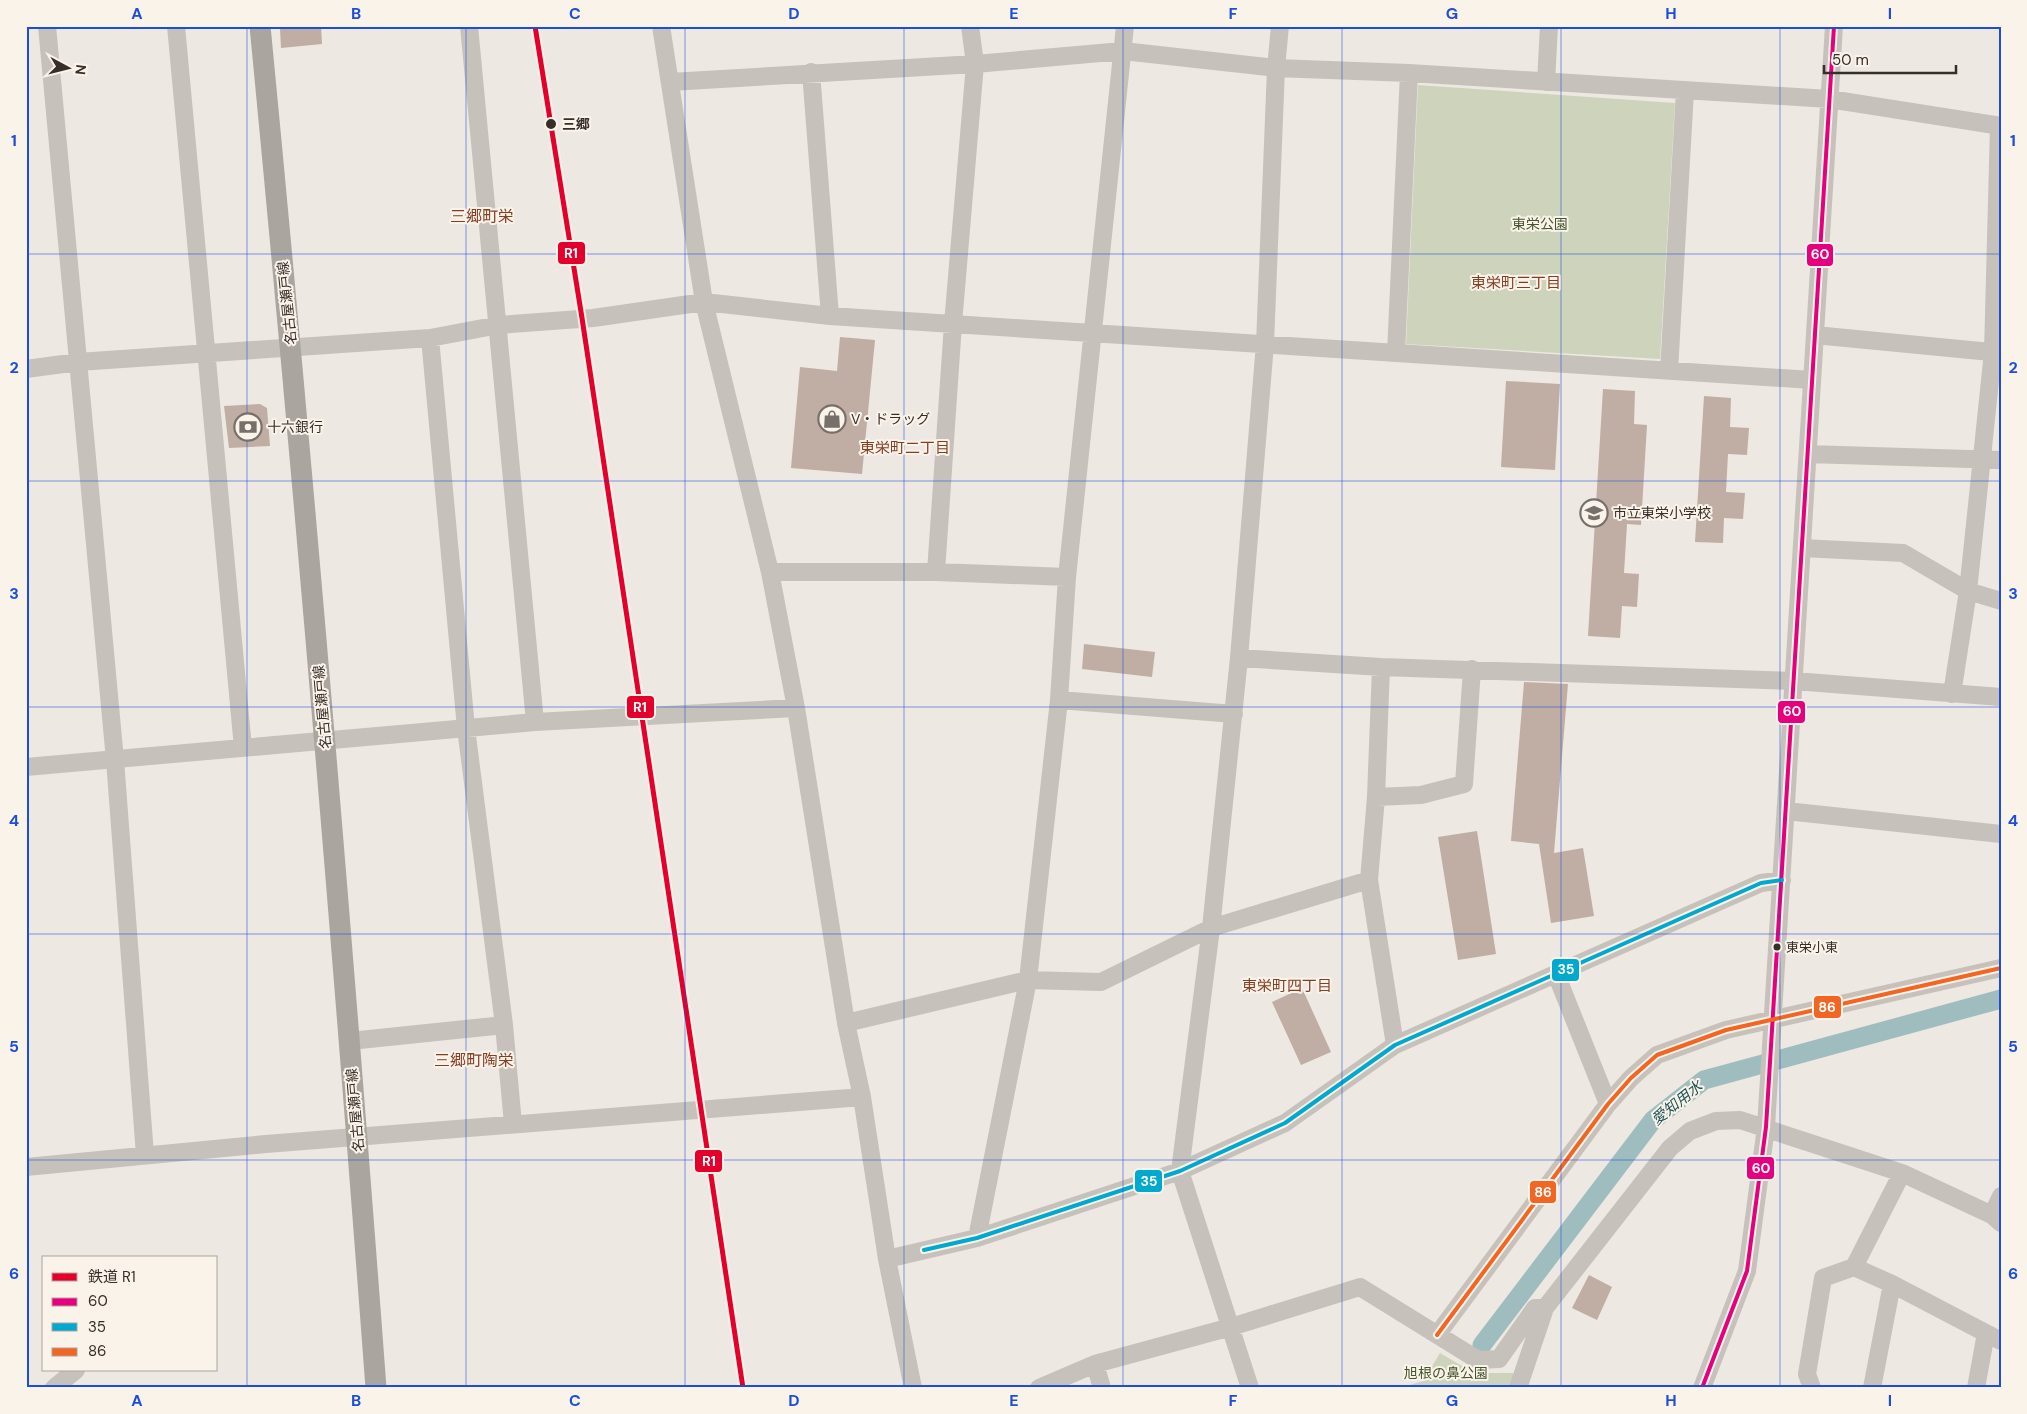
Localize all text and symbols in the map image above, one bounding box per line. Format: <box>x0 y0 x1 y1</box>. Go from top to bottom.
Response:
text: A <box>131 3 143 24</box>
text: B <box>351 3 361 24</box>
text: C <box>569 3 581 24</box>
text: D <box>788 3 800 24</box>
text: E <box>1009 3 1019 24</box>
text: F <box>1229 3 1238 24</box>
text: G <box>1446 3 1458 24</box>
text: H <box>1665 3 1677 24</box>
text: I <box>1888 3 1892 24</box>
north arrow <box>42 42 92 92</box>
scale bar <box>1824 42 1957 74</box>
text: 50 m <box>1832 50 1869 70</box>
text: N <box>71 63 90 76</box>
place label: 三郷 <box>562 115 590 133</box>
marker: 三郷 <box>544 117 558 131</box>
text: 1 <box>11 130 17 151</box>
text: 1 <box>2010 130 2016 151</box>
district label: 三郷町栄 <box>450 206 514 227</box>
park label: 東栄公園 <box>1512 215 1568 233</box>
line badge: R1 <box>557 241 586 265</box>
line badge: 60 <box>1806 243 1834 267</box>
text: R1 <box>564 244 578 262</box>
text: 60 <box>1811 245 1830 263</box>
street label: 名古屋瀬戸線 <box>274 260 300 346</box>
district label: 東栄町三丁目 <box>1471 273 1561 293</box>
text: 2 <box>9 357 19 378</box>
text: 2 <box>2008 357 2018 378</box>
shop icon: V・ドラッグ <box>817 404 847 434</box>
place label: V・ドラッグ <box>851 410 930 428</box>
bank icon: 十六銀行 <box>233 412 263 442</box>
place label: 十六銀行 <box>267 418 323 436</box>
district label: 東栄町二丁目 <box>860 438 950 458</box>
school or university icon: 市立東栄小学校 <box>1579 498 1609 528</box>
place label: 市立東栄小学校 <box>1613 504 1711 522</box>
text: 3 <box>9 583 19 604</box>
text: 3 <box>2008 583 2018 604</box>
street label: 名古屋瀬戸線 <box>309 664 335 750</box>
line badge: R1 <box>626 695 655 719</box>
text: R1 <box>633 698 647 716</box>
line badge: 60 <box>1777 700 1806 724</box>
text: 60 <box>1783 702 1802 720</box>
text: 4 <box>9 810 19 831</box>
text: 4 <box>2008 810 2018 831</box>
place label: 東栄小東 <box>1786 939 1838 956</box>
marker: 東栄小東 <box>1772 942 1782 952</box>
line badge: 35 <box>1551 958 1580 982</box>
text: 35 <box>1557 960 1575 978</box>
district label: 東栄町四丁目 <box>1242 976 1332 996</box>
line badge: 86 <box>1813 995 1842 1019</box>
text: 86 <box>1818 998 1836 1016</box>
text: 5 <box>9 1036 19 1057</box>
text: 5 <box>2008 1036 2018 1057</box>
district label: 三郷町陶栄 <box>434 1050 514 1071</box>
street label: 名古屋瀬戸線 <box>342 1067 368 1153</box>
water label: 愛知用水 <box>1647 1075 1708 1130</box>
line badge: R1 <box>694 1149 723 1173</box>
text: R1 <box>702 1152 716 1170</box>
line badge: 60 <box>1746 1156 1775 1180</box>
text: 60 <box>1752 1159 1771 1177</box>
line badge: 35 <box>1134 1169 1163 1193</box>
text: 35 <box>1140 1172 1158 1190</box>
line badge: 86 <box>1529 1180 1557 1204</box>
text: 86 <box>1534 1183 1552 1201</box>
legend <box>42 1256 218 1372</box>
text: 6 <box>9 1263 19 1284</box>
text: 6 <box>2008 1263 2018 1284</box>
text: 鉄道 R1 <box>88 1267 136 1287</box>
text: 60 <box>88 1291 108 1311</box>
text: 35 <box>88 1317 106 1337</box>
text: 86 <box>88 1341 107 1361</box>
park label: 旭根の鼻公園 <box>1404 1364 1488 1382</box>
text: A <box>131 1390 143 1411</box>
text: B <box>351 1390 361 1411</box>
text: C <box>569 1390 581 1411</box>
text: D <box>788 1390 800 1411</box>
text: E <box>1009 1390 1019 1411</box>
text: F <box>1229 1390 1238 1411</box>
text: G <box>1446 1390 1458 1411</box>
text: H <box>1665 1390 1677 1411</box>
text: I <box>1888 1390 1892 1411</box>

